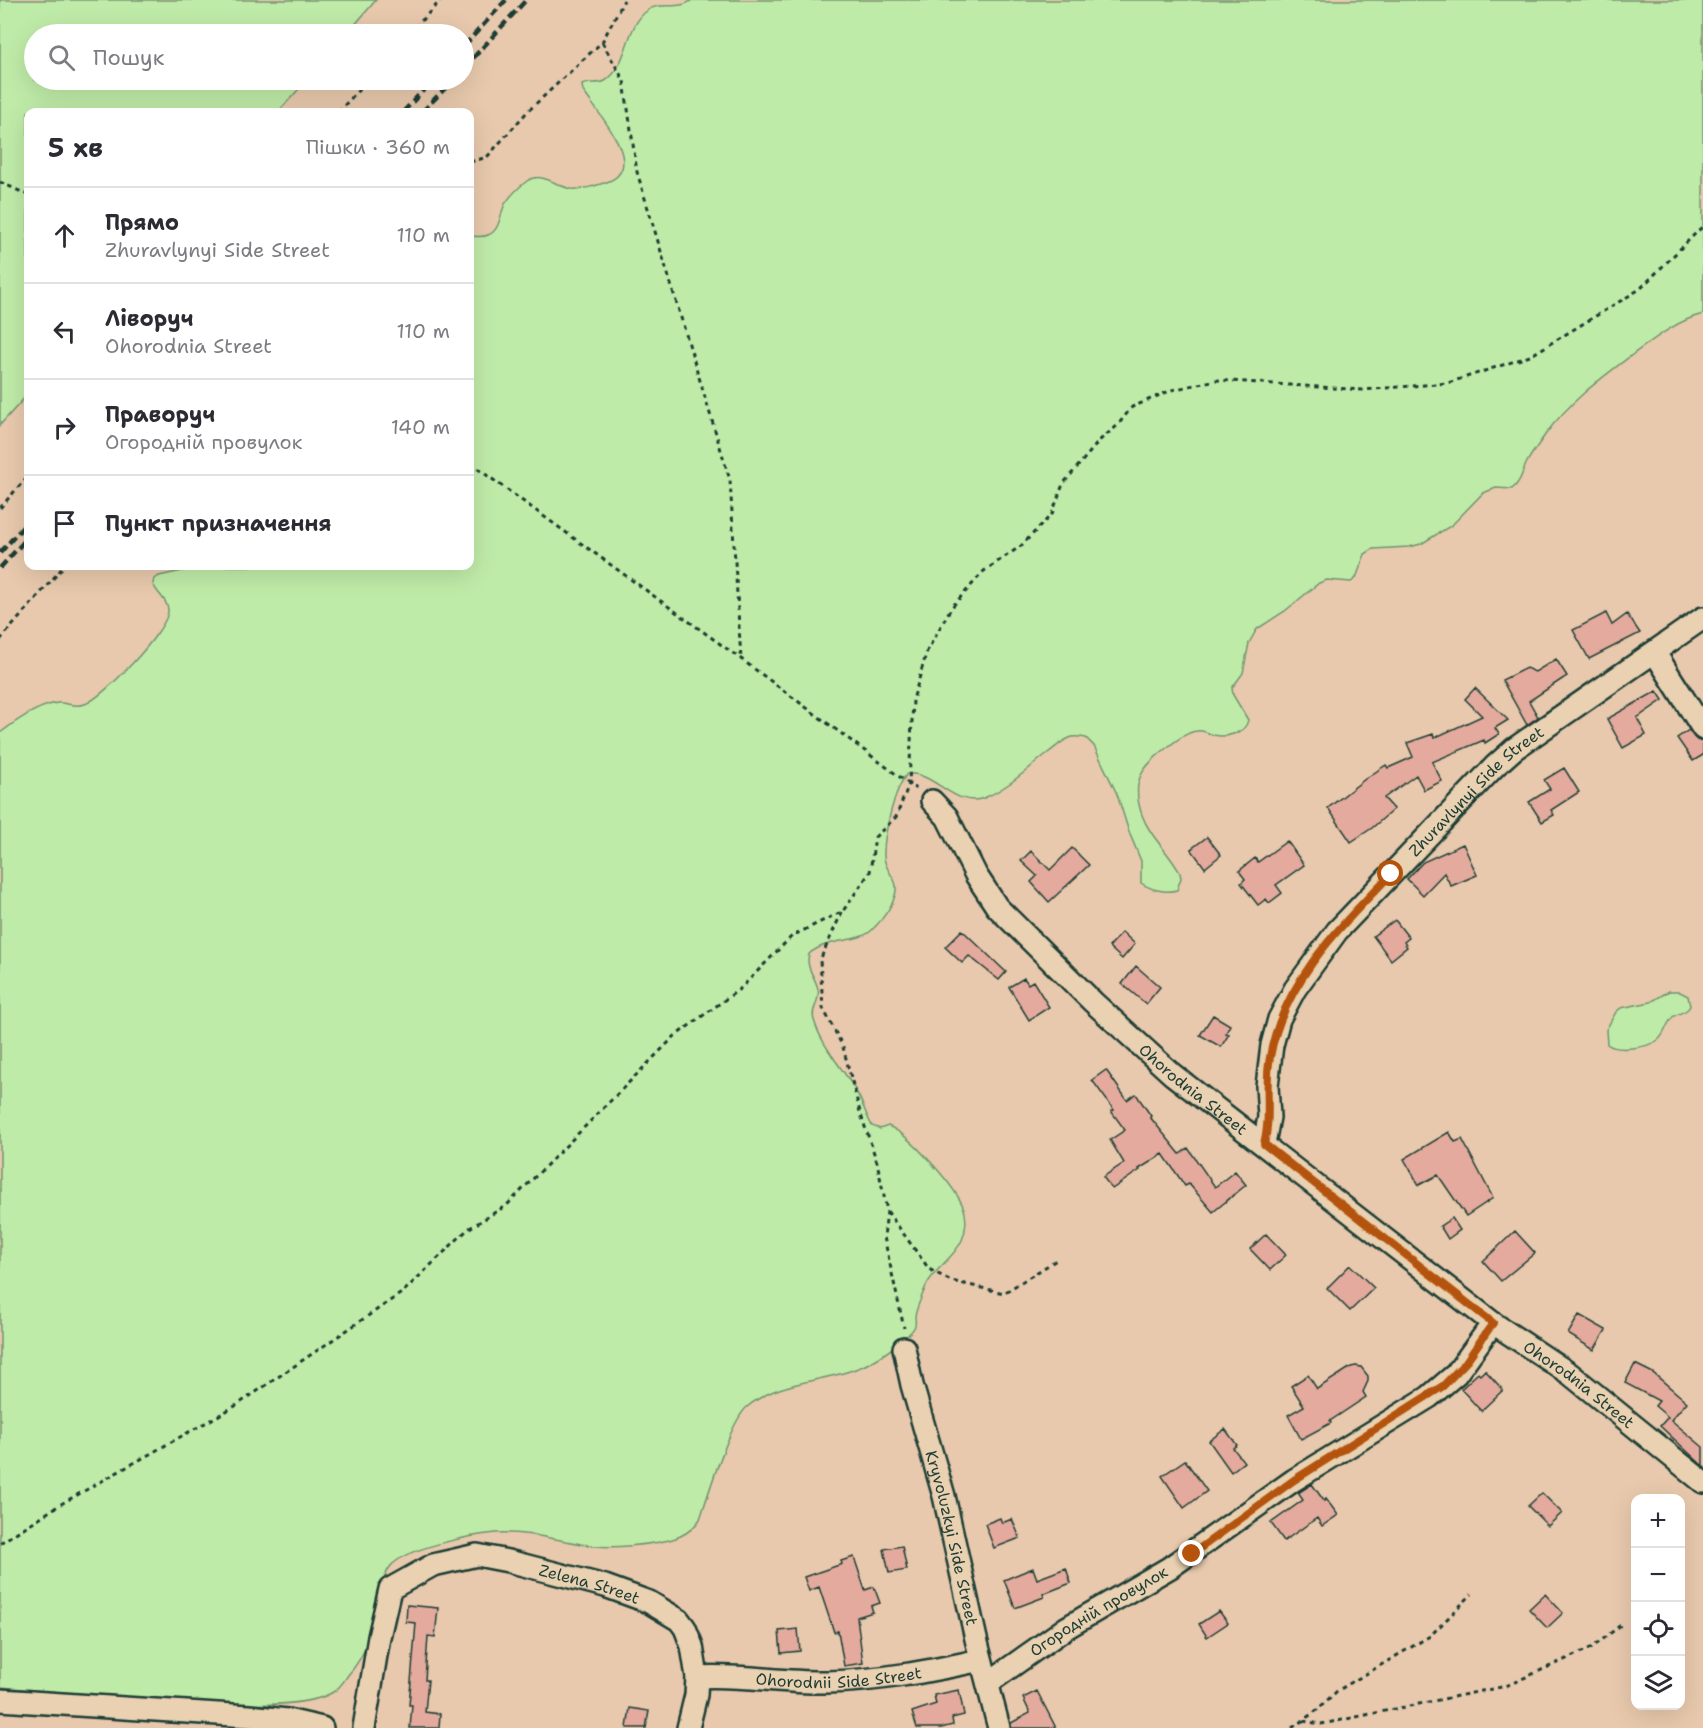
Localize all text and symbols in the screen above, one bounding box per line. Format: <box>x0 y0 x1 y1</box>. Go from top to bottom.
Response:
search box <box>24 24 474 90</box>
icon: search <box>45 41 78 74</box>
text: Пошук <box>93 43 164 72</box>
text: 5 хв <box>48 130 103 165</box>
text: Пішки · 360 m <box>306 134 450 160</box>
text: Прямо <box>105 208 179 237</box>
icon: ahead <box>48 219 81 252</box>
text: 110 m <box>396 222 450 248</box>
text: Zhuravlynyi Side Street <box>105 237 330 263</box>
text: Ліворуч <box>105 304 193 333</box>
icon: left <box>48 315 81 348</box>
text: 110 m <box>396 318 450 344</box>
text: Ohorodnia Street <box>105 333 272 359</box>
text: Праворуч <box>105 400 215 429</box>
icon: right <box>48 411 81 444</box>
text: 140 m <box>391 414 450 440</box>
text: Огородній провулок <box>105 429 302 455</box>
icon: arrive <box>48 507 81 540</box>
text: Пункт призначення <box>105 509 332 538</box>
street label: Zhuravlynyi Side Street <box>1404 722 1548 861</box>
route start <box>1377 860 1403 886</box>
street label: Ohorodnia Street <box>1134 1039 1252 1140</box>
street label: Ohorodnia Street <box>1519 1336 1639 1433</box>
street label: Kryvoluzkyi Side Street <box>920 1448 983 1628</box>
map controls <box>1631 1494 1685 1710</box>
button: + <box>1631 1494 1685 1548</box>
route end <box>1178 1540 1204 1566</box>
button: − <box>1631 1548 1685 1602</box>
street label: Zelena Street <box>537 1559 643 1609</box>
street label: Огородній провулок <box>1026 1561 1172 1661</box>
button: locate <box>1631 1602 1685 1656</box>
button: layers <box>1631 1656 1685 1710</box>
street label: Ohorodnii Side Street <box>755 1662 923 1693</box>

